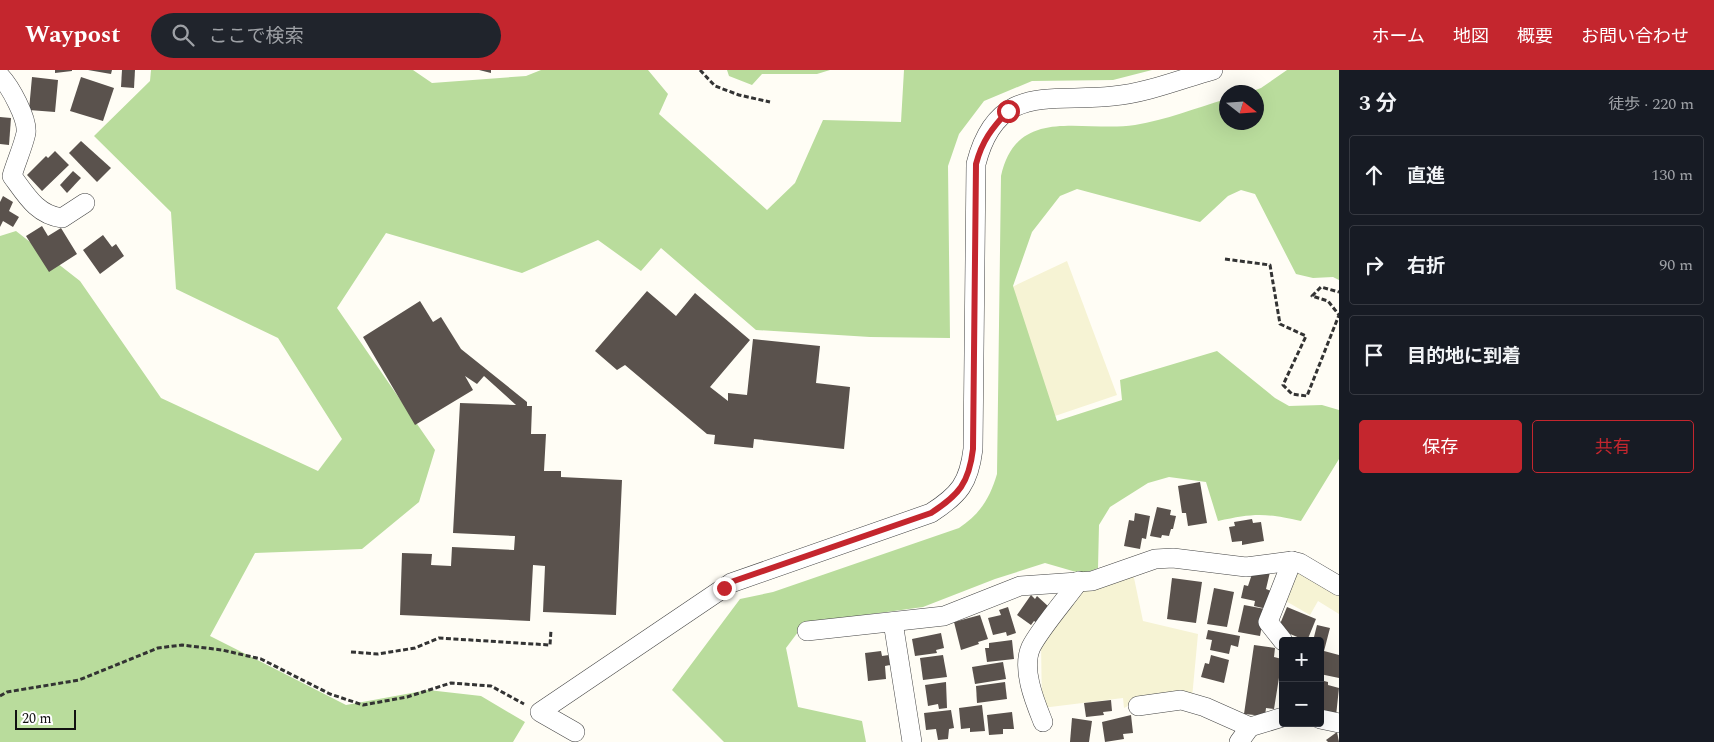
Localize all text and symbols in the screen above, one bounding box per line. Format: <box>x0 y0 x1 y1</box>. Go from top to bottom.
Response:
search box <box>151 13 501 58</box>
text: Waypost <box>25 17 121 53</box>
icon: search <box>169 21 197 49</box>
text: ここで検索 <box>209 22 304 51</box>
text: ホーム <box>1372 23 1425 50</box>
text: 地図 <box>1453 23 1489 50</box>
text: 概要 <box>1517 23 1553 50</box>
text: お問い合わせ <box>1581 23 1689 50</box>
north arrow <box>1219 85 1264 130</box>
text: 3 分 <box>1359 88 1397 120</box>
text: 徒歩 · 220 m <box>1608 92 1694 116</box>
route start <box>997 100 1020 123</box>
icon: ahead <box>1360 161 1388 189</box>
text: 直進 <box>1407 162 1445 191</box>
text: 130 m <box>1651 163 1693 187</box>
icon: right <box>1360 251 1388 279</box>
text: 右折 <box>1407 252 1445 281</box>
text: 90 m <box>1659 253 1693 277</box>
icon: arrive <box>1360 341 1388 369</box>
text: 目的地に到着 <box>1407 342 1521 371</box>
button: 保存 <box>1359 420 1522 473</box>
button: 共有 <box>1532 420 1694 473</box>
route end <box>713 577 736 600</box>
map controls <box>1279 637 1324 727</box>
button: + <box>1279 637 1324 682</box>
button: − <box>1279 682 1324 727</box>
scale bar <box>15 707 76 730</box>
text: 20 m <box>22 708 52 729</box>

